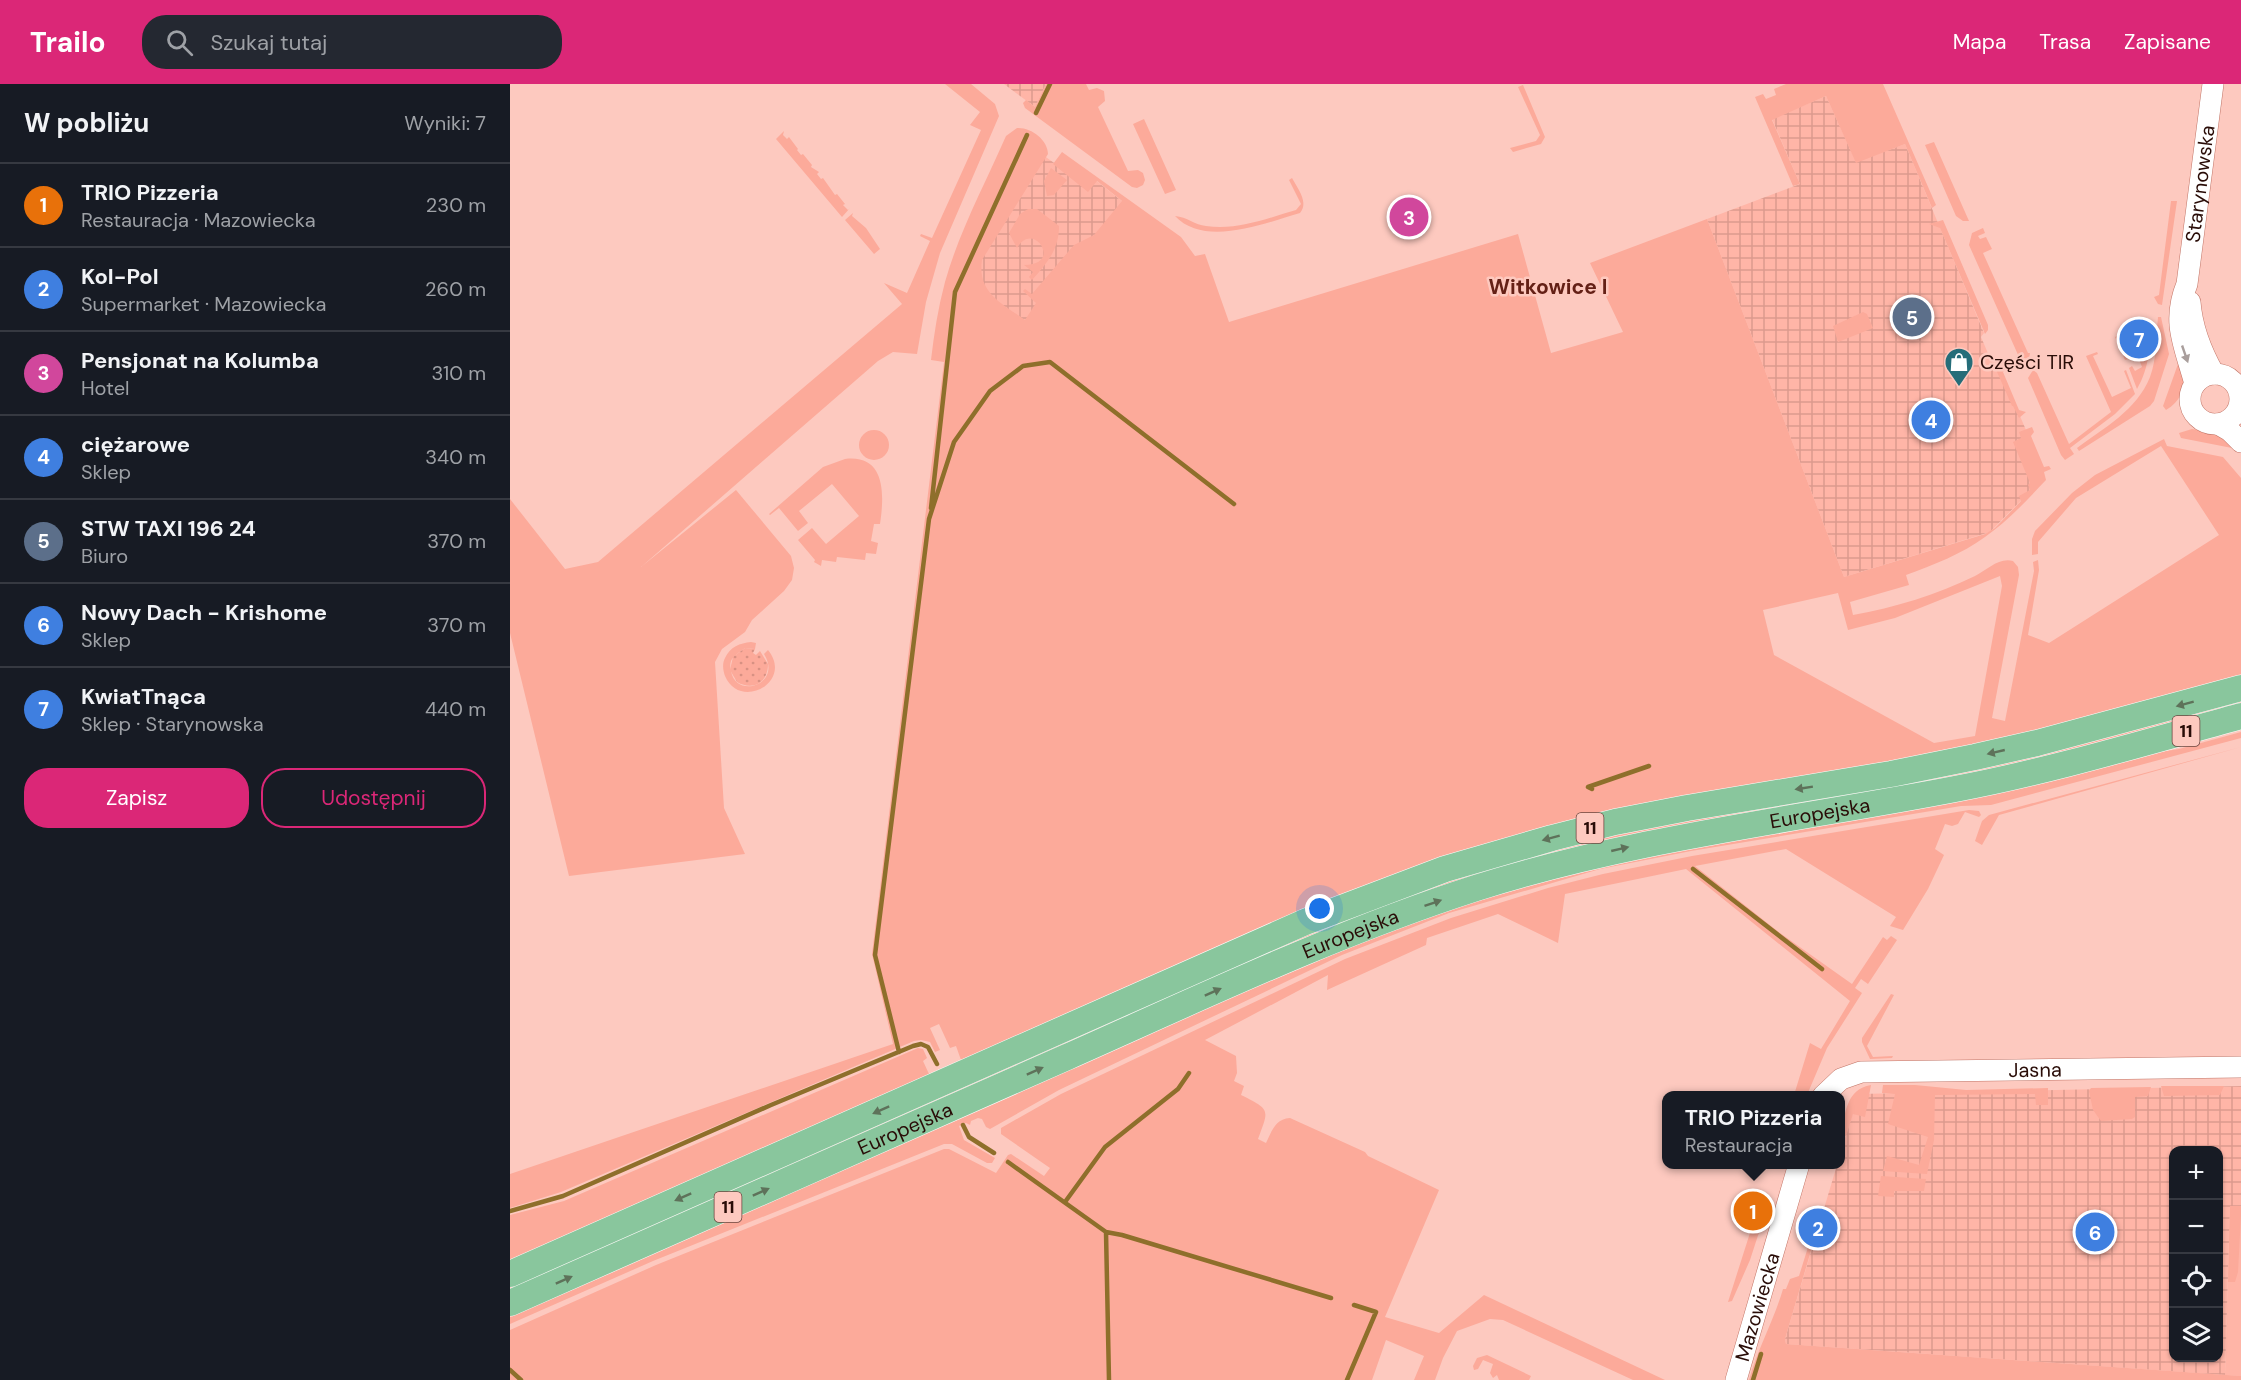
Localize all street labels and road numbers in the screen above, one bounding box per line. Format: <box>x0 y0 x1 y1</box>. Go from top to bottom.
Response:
street label: Starynowska <box>2180 124 2221 244</box>
road number: 11 <box>2172 716 2200 746</box>
street label: Europejska <box>1768 792 1872 834</box>
road number: 11 <box>1576 813 1604 843</box>
street label: Europejska <box>1298 903 1402 965</box>
street label: Jasna <box>2008 1056 2062 1083</box>
street label: Europejska <box>853 1096 957 1161</box>
road number: 11 <box>714 1192 742 1222</box>
street label: Mazowiecka <box>1729 1250 1785 1365</box>

